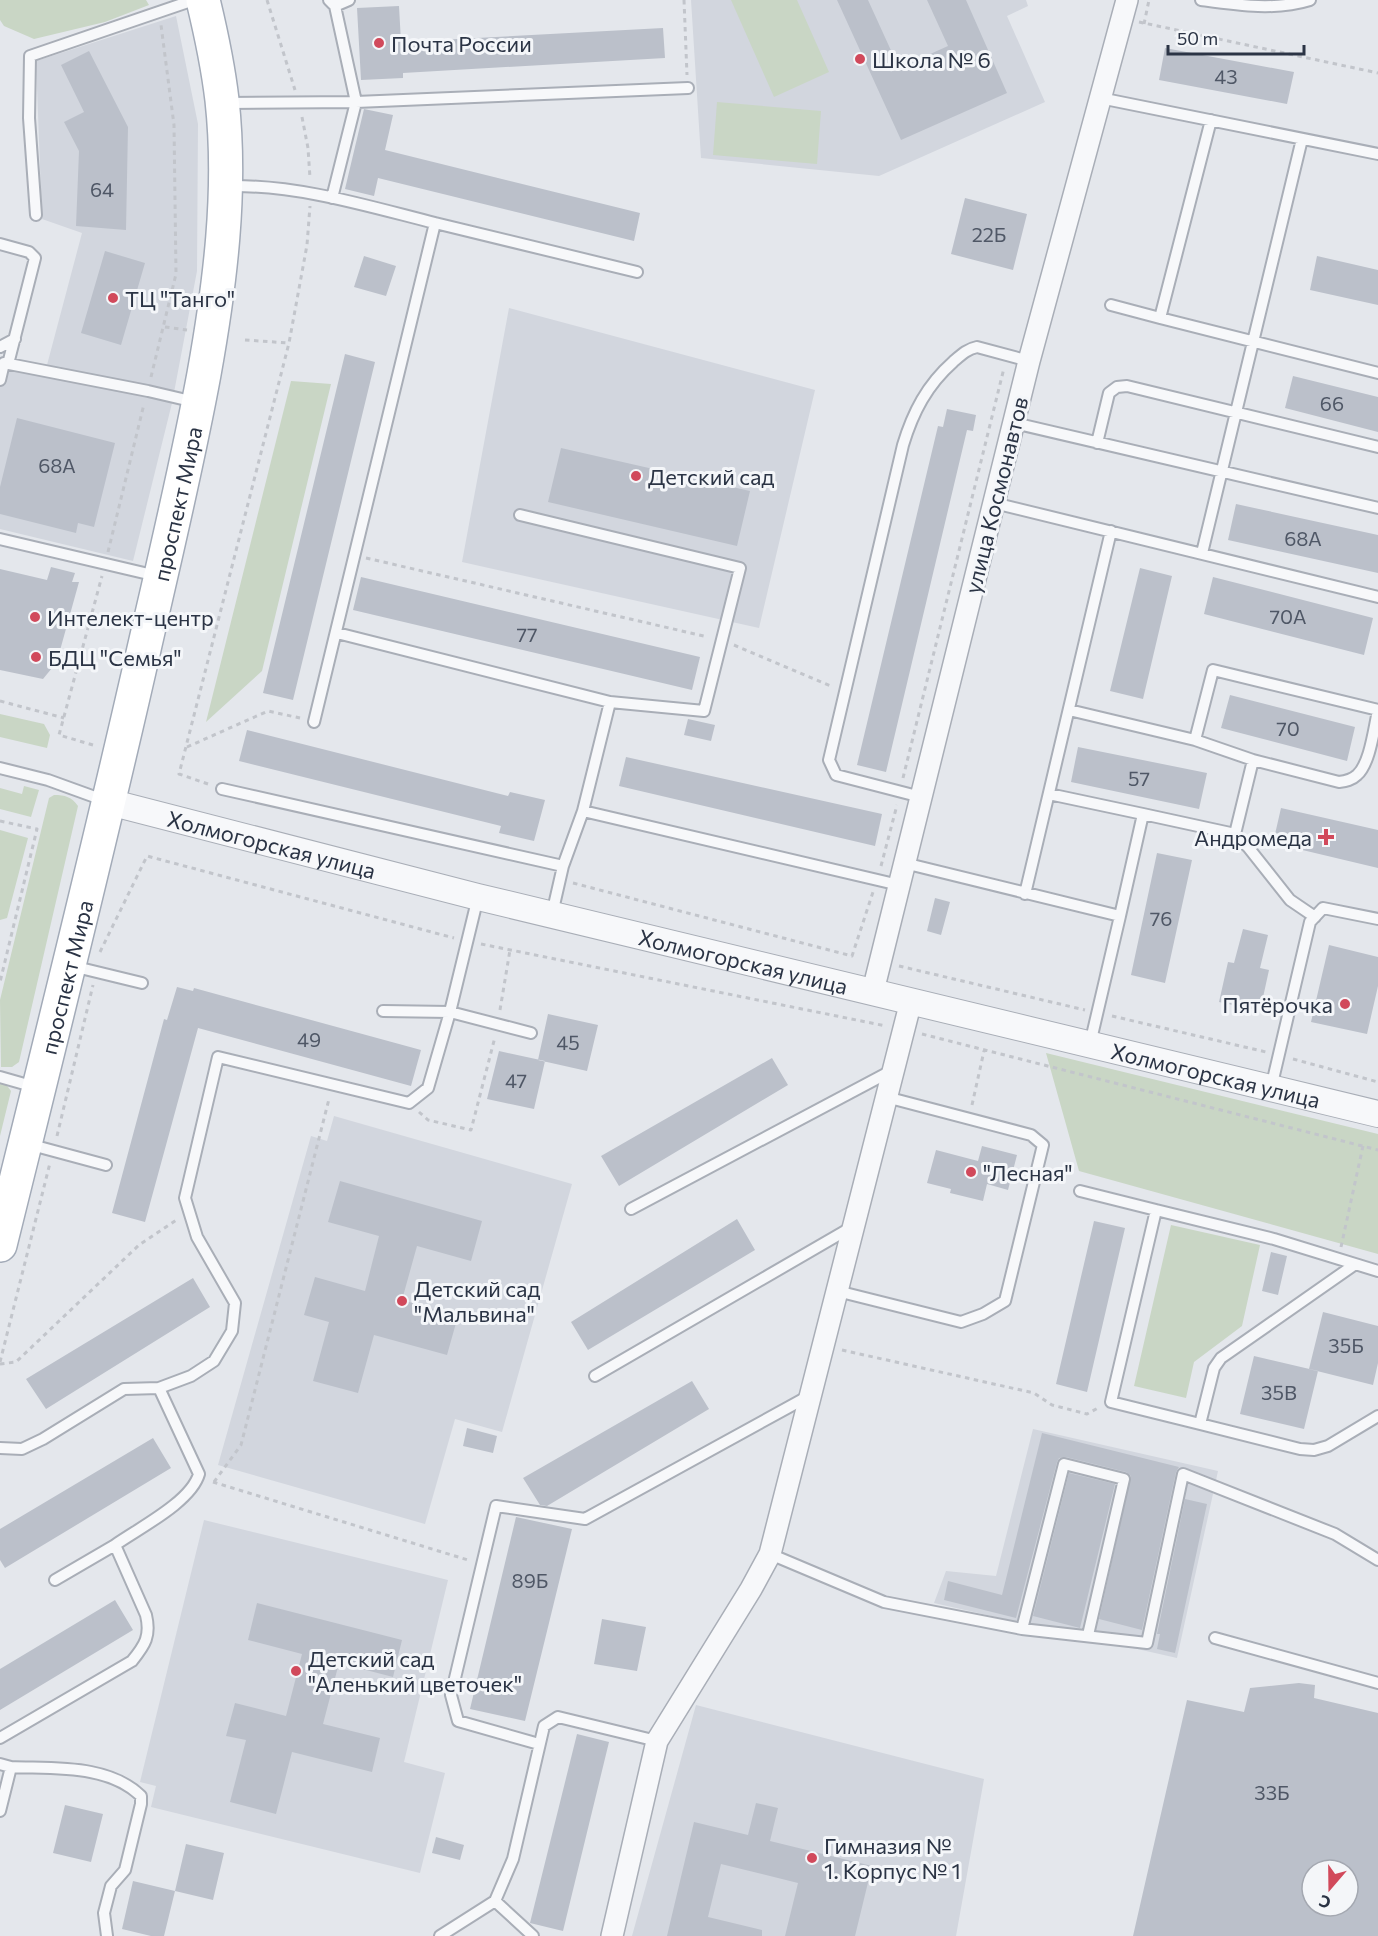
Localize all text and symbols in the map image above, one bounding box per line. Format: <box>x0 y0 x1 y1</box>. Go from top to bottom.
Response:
scale bar <box>1168 18 1304 56</box>
text: 50 m <box>1177 27 1218 49</box>
place label: Почта России <box>391 30 532 57</box>
marker: Почта России <box>372 36 386 50</box>
place label: Школа № 6 <box>872 46 991 73</box>
marker: Школа № 6 <box>853 52 867 66</box>
house number: 43 <box>1214 64 1238 88</box>
house number: 64 <box>90 177 114 201</box>
house number: 22Б <box>972 222 1006 246</box>
place label: ТЦ "Танго" <box>125 285 235 312</box>
marker: ТЦ "Танго" <box>106 291 120 305</box>
house number: 66 <box>1320 391 1344 415</box>
street label: улица Космонавтов <box>958 394 1034 596</box>
street label: проспект Мира <box>147 424 207 584</box>
house number: 68А <box>38 453 76 477</box>
place label: Детский сад <box>648 463 774 490</box>
marker: Детский сад <box>629 469 643 483</box>
house number: 68А <box>1284 526 1322 550</box>
place label: Интелект-центр <box>47 604 214 631</box>
house number: 70А <box>1270 604 1307 628</box>
marker: Интелект-центр <box>28 610 42 624</box>
house number: 77 <box>516 622 538 646</box>
place label: БДЦ "Семья" <box>48 644 182 671</box>
marker: БДЦ "Семья" <box>29 650 43 664</box>
house number: 70 <box>1276 716 1300 740</box>
house number: 57 <box>1128 766 1150 790</box>
street label: Холмогорская улица <box>165 804 379 884</box>
place label: Андромеда <box>1194 824 1312 851</box>
marker: Андромеда <box>1317 828 1335 846</box>
street label: проспект Мира <box>34 897 98 1057</box>
house number: 76 <box>1150 906 1172 930</box>
street label: Холмогорская улица <box>636 923 851 999</box>
place label: Пятёрочка <box>1222 991 1333 1018</box>
marker: Пятёрочка <box>1338 997 1352 1011</box>
house number: 49 <box>297 1027 321 1051</box>
house number: 45 <box>556 1030 580 1054</box>
street label: Холмогорская улица <box>1109 1037 1323 1113</box>
house number: 47 <box>505 1068 527 1092</box>
place label: "Лесная" <box>983 1159 1073 1186</box>
marker: "Лесная" <box>964 1165 978 1179</box>
place label: Детский сад "Мальвина" <box>414 1275 540 1327</box>
marker: Детский сад "Мальвина" <box>395 1294 409 1308</box>
house number: 35Б <box>1328 1333 1364 1357</box>
house number: 35В <box>1261 1380 1297 1404</box>
house number: 89Б <box>512 1568 548 1592</box>
place label: Детский сад "Аленький цветочек" <box>308 1645 522 1697</box>
marker: Детский сад "Аленький цветочек" <box>289 1664 303 1678</box>
house number: 33Б <box>1254 1780 1290 1804</box>
place label: Гимназия № 1. Корпус № 1 <box>824 1832 961 1884</box>
marker: Гимназия № 1. Корпус № 1 <box>805 1851 819 1865</box>
north arrow <box>1300 1858 1360 1918</box>
text: С <box>1316 1892 1333 1913</box>

